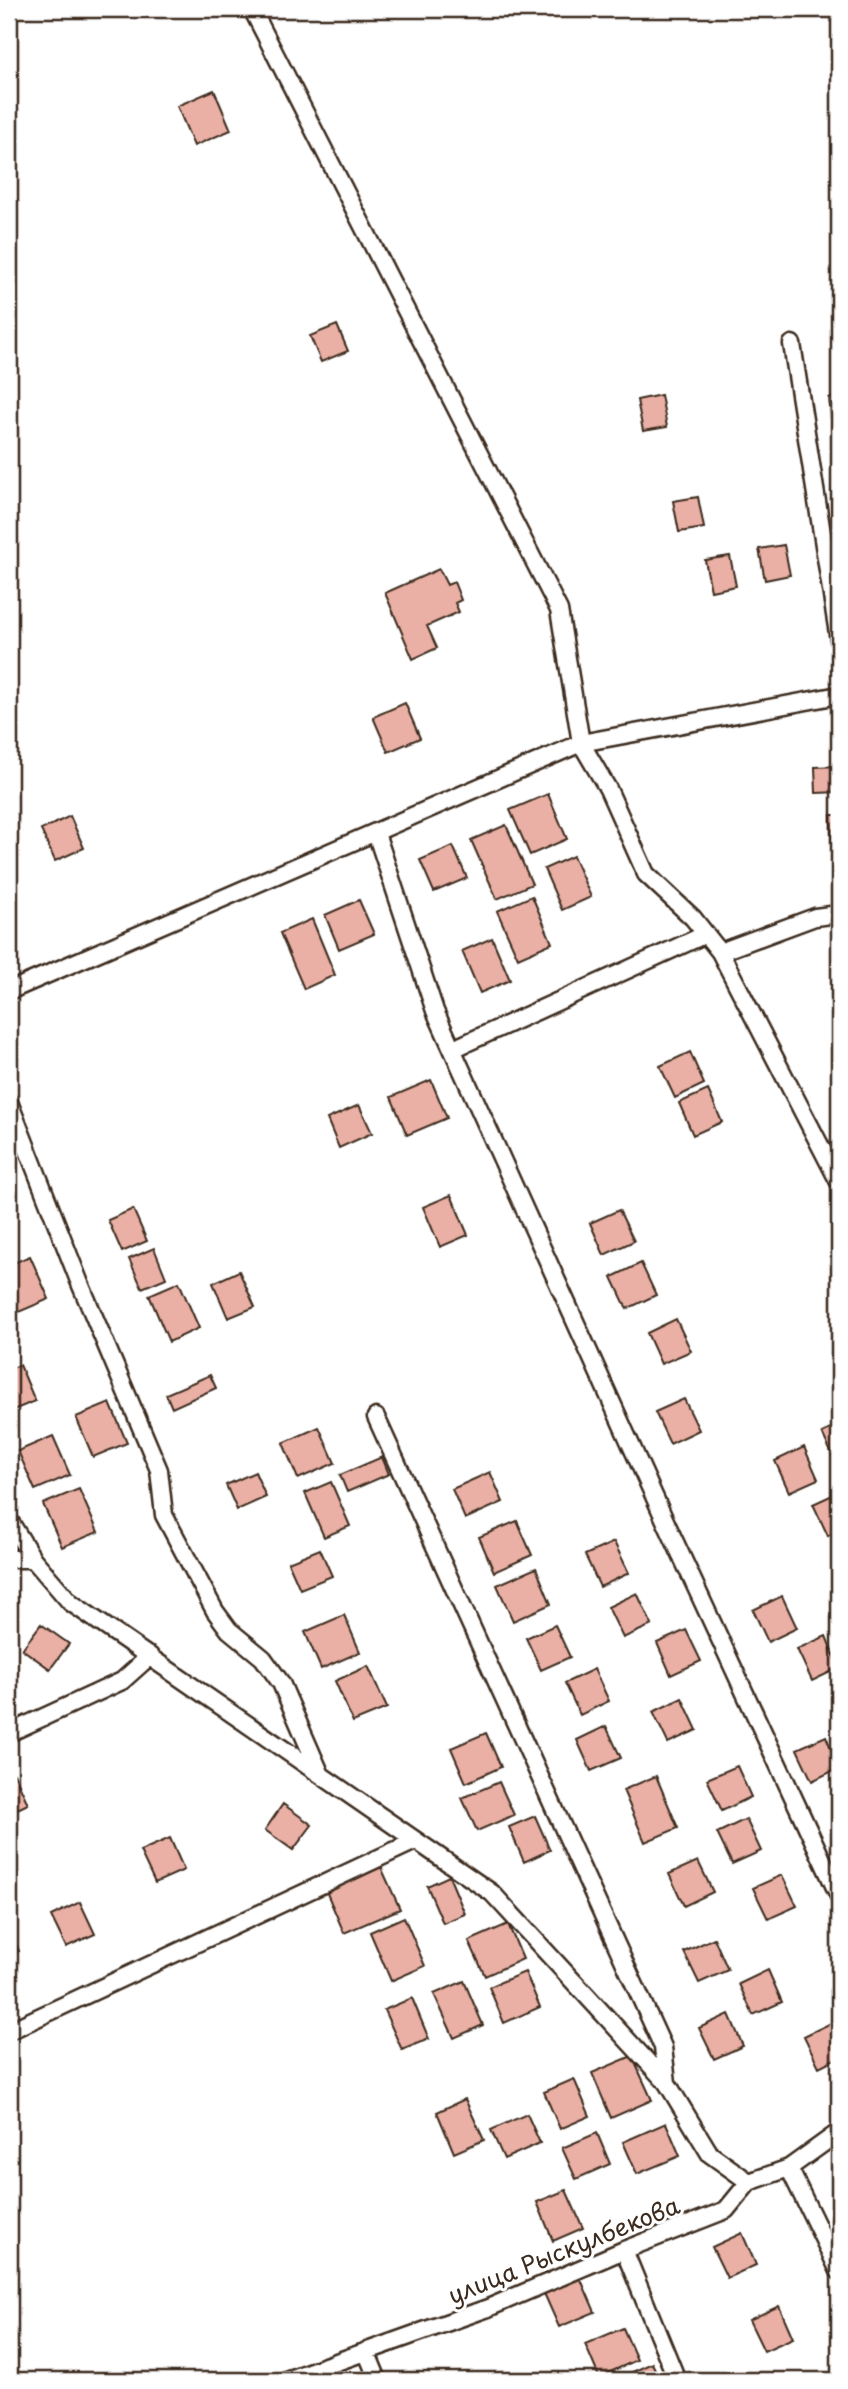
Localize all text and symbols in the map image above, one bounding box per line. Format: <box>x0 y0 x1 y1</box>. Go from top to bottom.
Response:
street label: улица Рыскулбекова <box>442 2186 685 2312</box>

